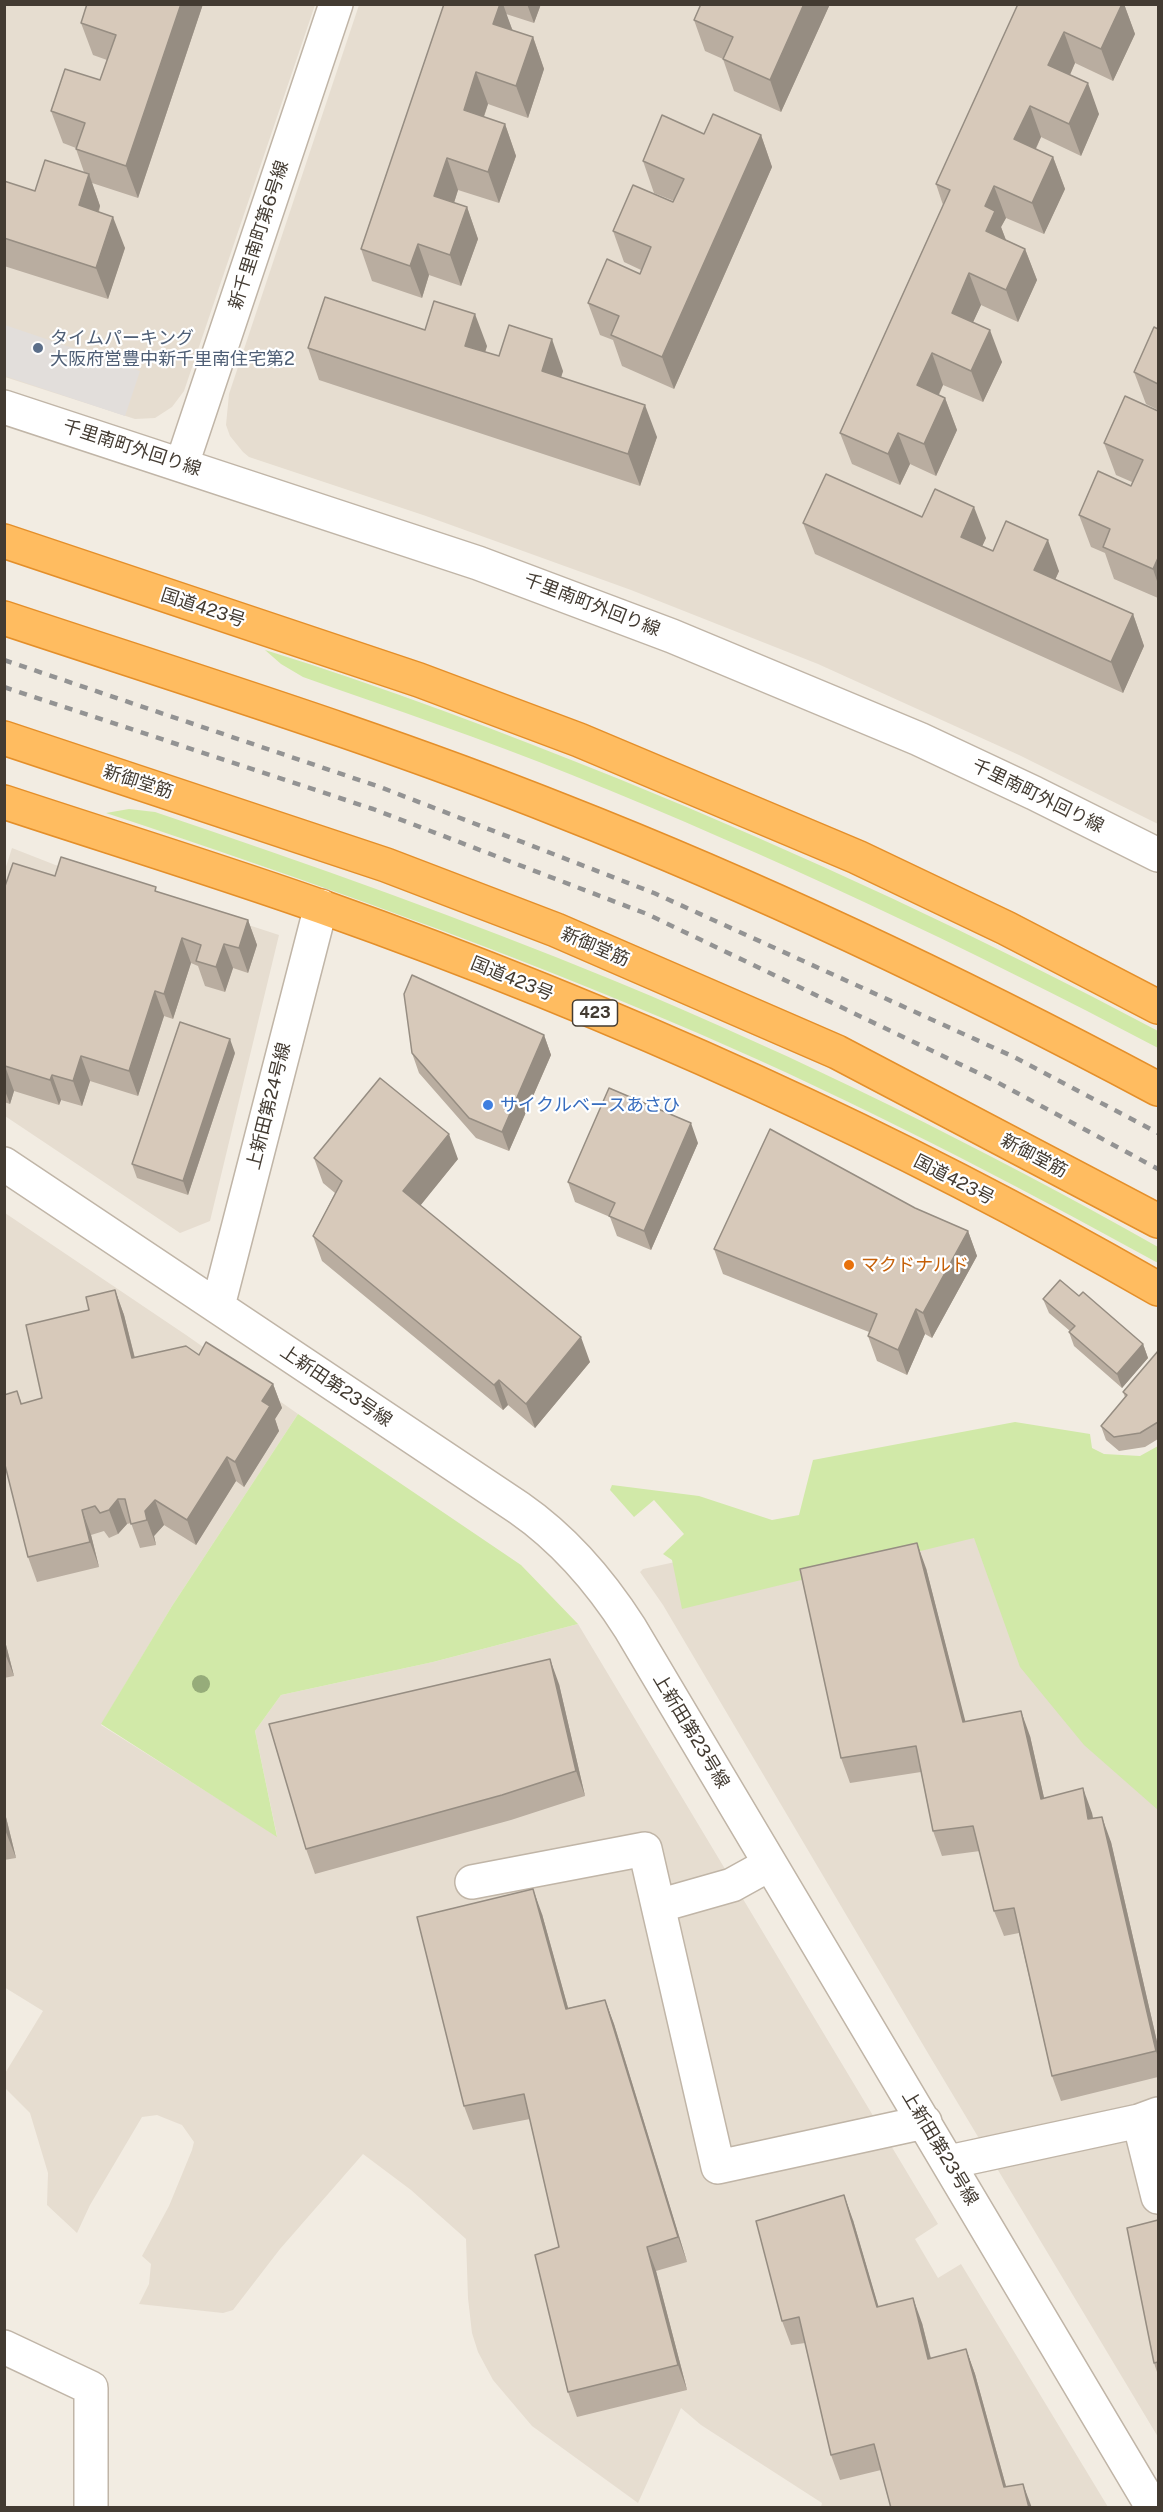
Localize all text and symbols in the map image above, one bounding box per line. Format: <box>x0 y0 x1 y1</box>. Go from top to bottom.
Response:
street label: 新千里南町第6号線 <box>225 158 293 312</box>
place label: タイムパーキング 大阪府営豊中新千里南住宅第2 <box>50 327 295 370</box>
marker: タイムパーキング 大阪府営豊中新千里南住宅第2 <box>31 341 45 355</box>
street label: 千里南町外回り線 <box>60 415 204 481</box>
street label: 千里南町外回り線 <box>521 569 663 641</box>
street label: 国道423号 <box>158 584 248 632</box>
street label: 千里南町外回り線 <box>969 755 1107 837</box>
street label: 新御堂筋 <box>100 761 176 803</box>
street label: 新御堂筋 <box>558 923 632 971</box>
street label: 国道423号 <box>467 953 557 1005</box>
road number: 423 <box>572 1000 618 1026</box>
street label: 上新田第24号線 <box>243 1040 295 1172</box>
place label: サイクルベースあさひ <box>500 1094 680 1116</box>
marker: サイクルベースあさひ <box>481 1098 495 1112</box>
street label: 新御堂筋 <box>997 1130 1071 1182</box>
street label: 国道423号 <box>910 1151 998 1209</box>
place label: マクドナルド <box>861 1254 969 1276</box>
marker: マクドナルド <box>842 1258 856 1272</box>
street label: 上新田第23号線 <box>276 1341 396 1431</box>
street label: 上新田第23号線 <box>648 1670 734 1792</box>
street label: 上新田第23号線 <box>897 2087 983 2209</box>

